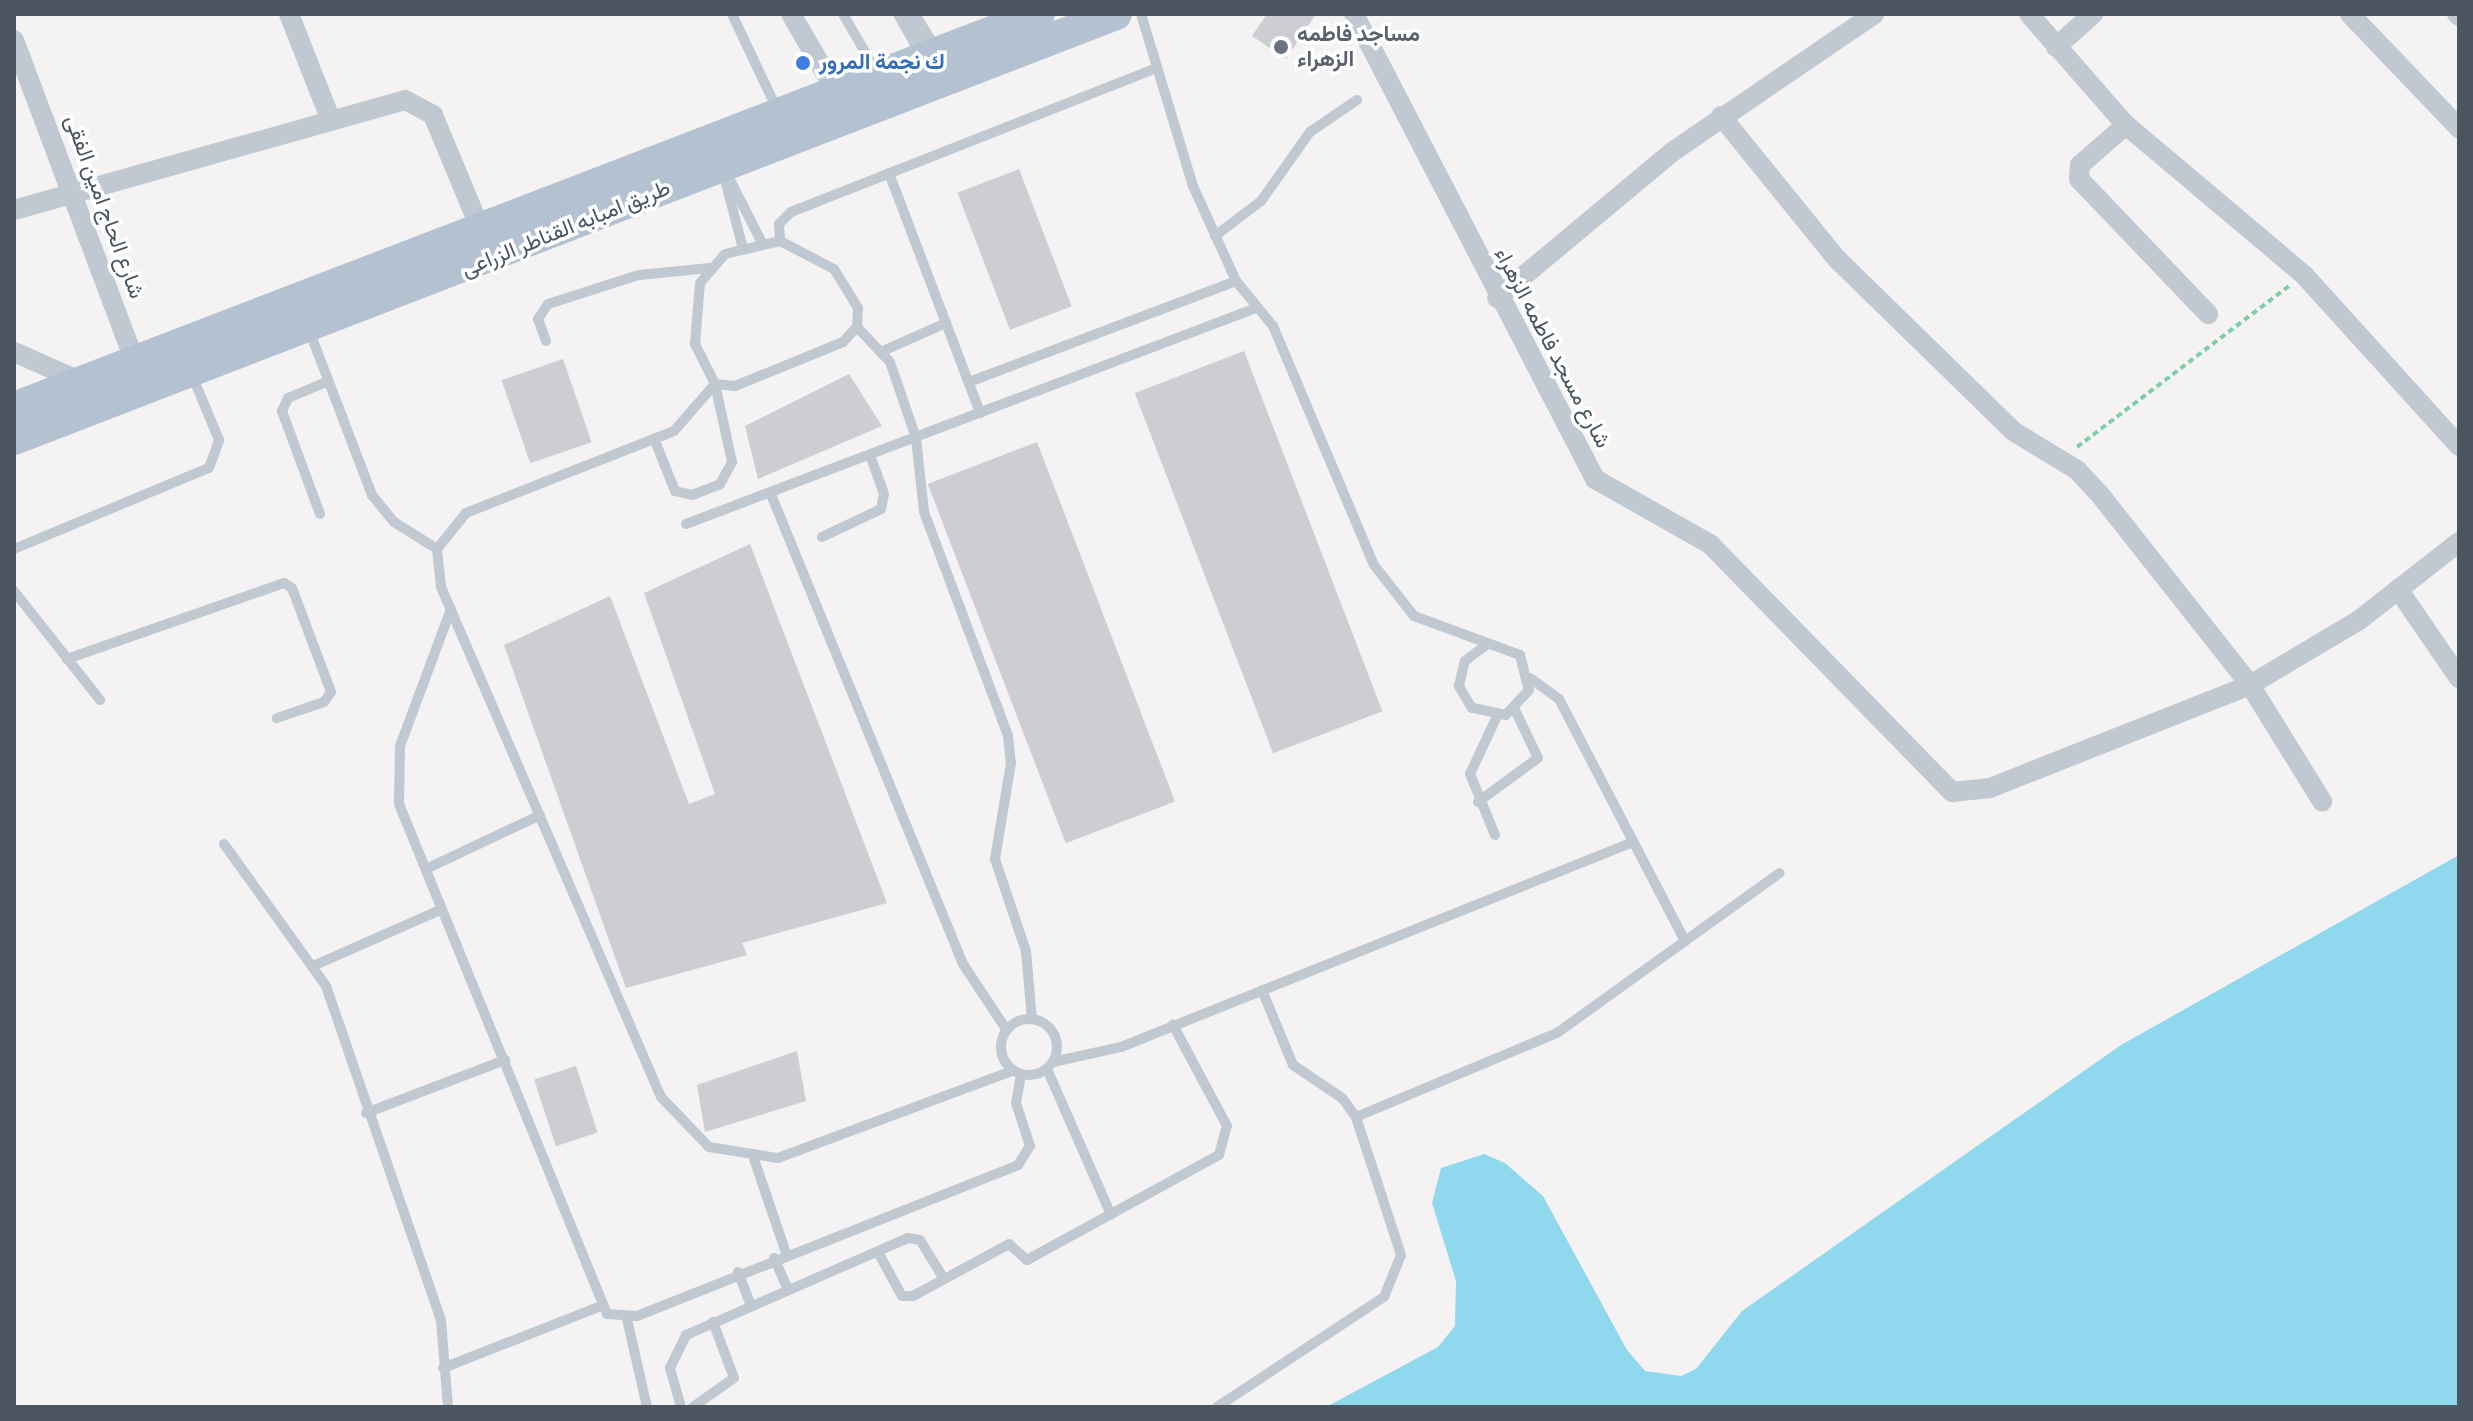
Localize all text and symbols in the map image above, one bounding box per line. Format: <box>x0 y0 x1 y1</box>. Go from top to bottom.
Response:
place label: مساجد فاطمه الزهراء <box>1297 21 1420 72</box>
marker: مساجد فاطمه الزهراء <box>1272 38 1290 56</box>
place label: ك نجمة المرور <box>819 50 945 76</box>
marker: ك نجمة المرور <box>794 54 812 72</box>
street label: شارع الحاج امين الفقى <box>59 112 149 302</box>
street label: طريق امبابه القناطر الزراعى <box>458 175 674 283</box>
street label: شارع مسجد فاطمه الزهراء <box>1488 243 1616 453</box>

